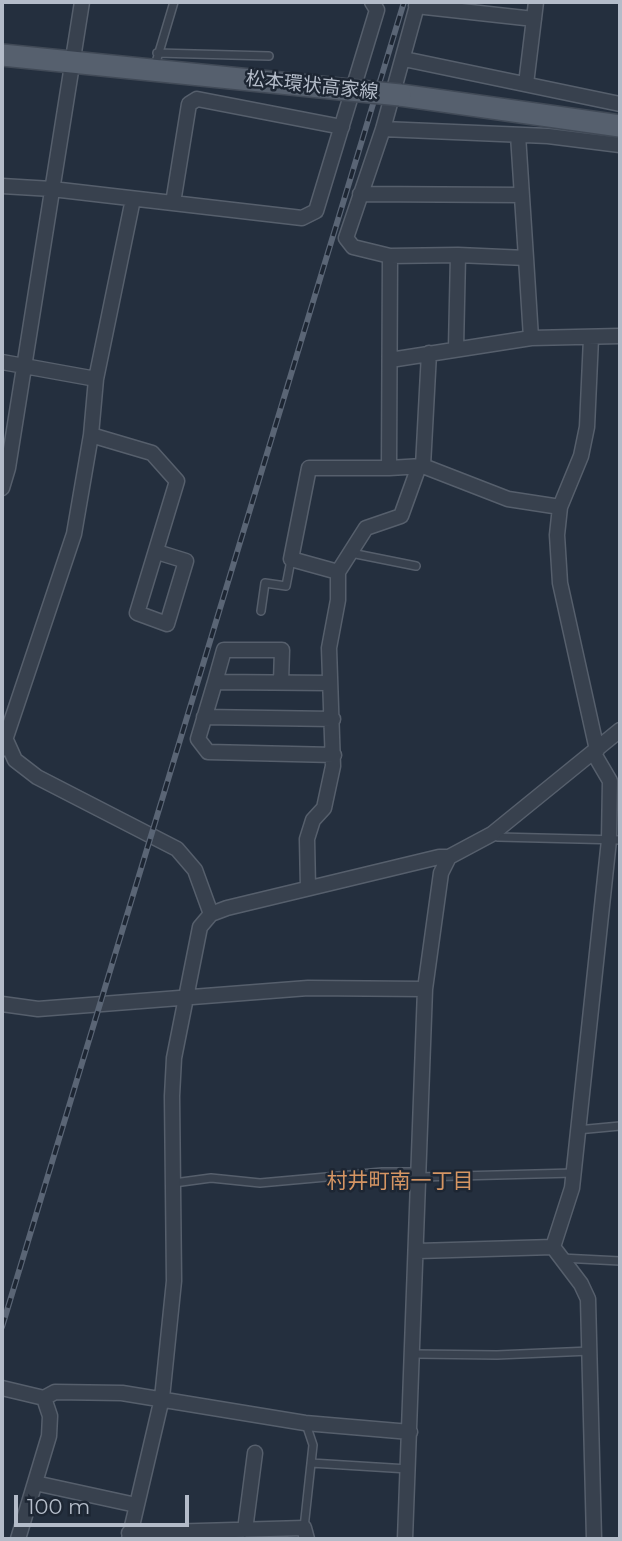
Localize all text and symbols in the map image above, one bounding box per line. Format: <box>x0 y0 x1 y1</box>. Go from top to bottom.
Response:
street label: 松本環状高家線 <box>245 68 379 104</box>
district label: 村井町南一丁目 <box>327 1169 473 1195</box>
scale bar <box>18 1482 192 1526</box>
text: 100 m <box>27 1494 90 1519</box>

